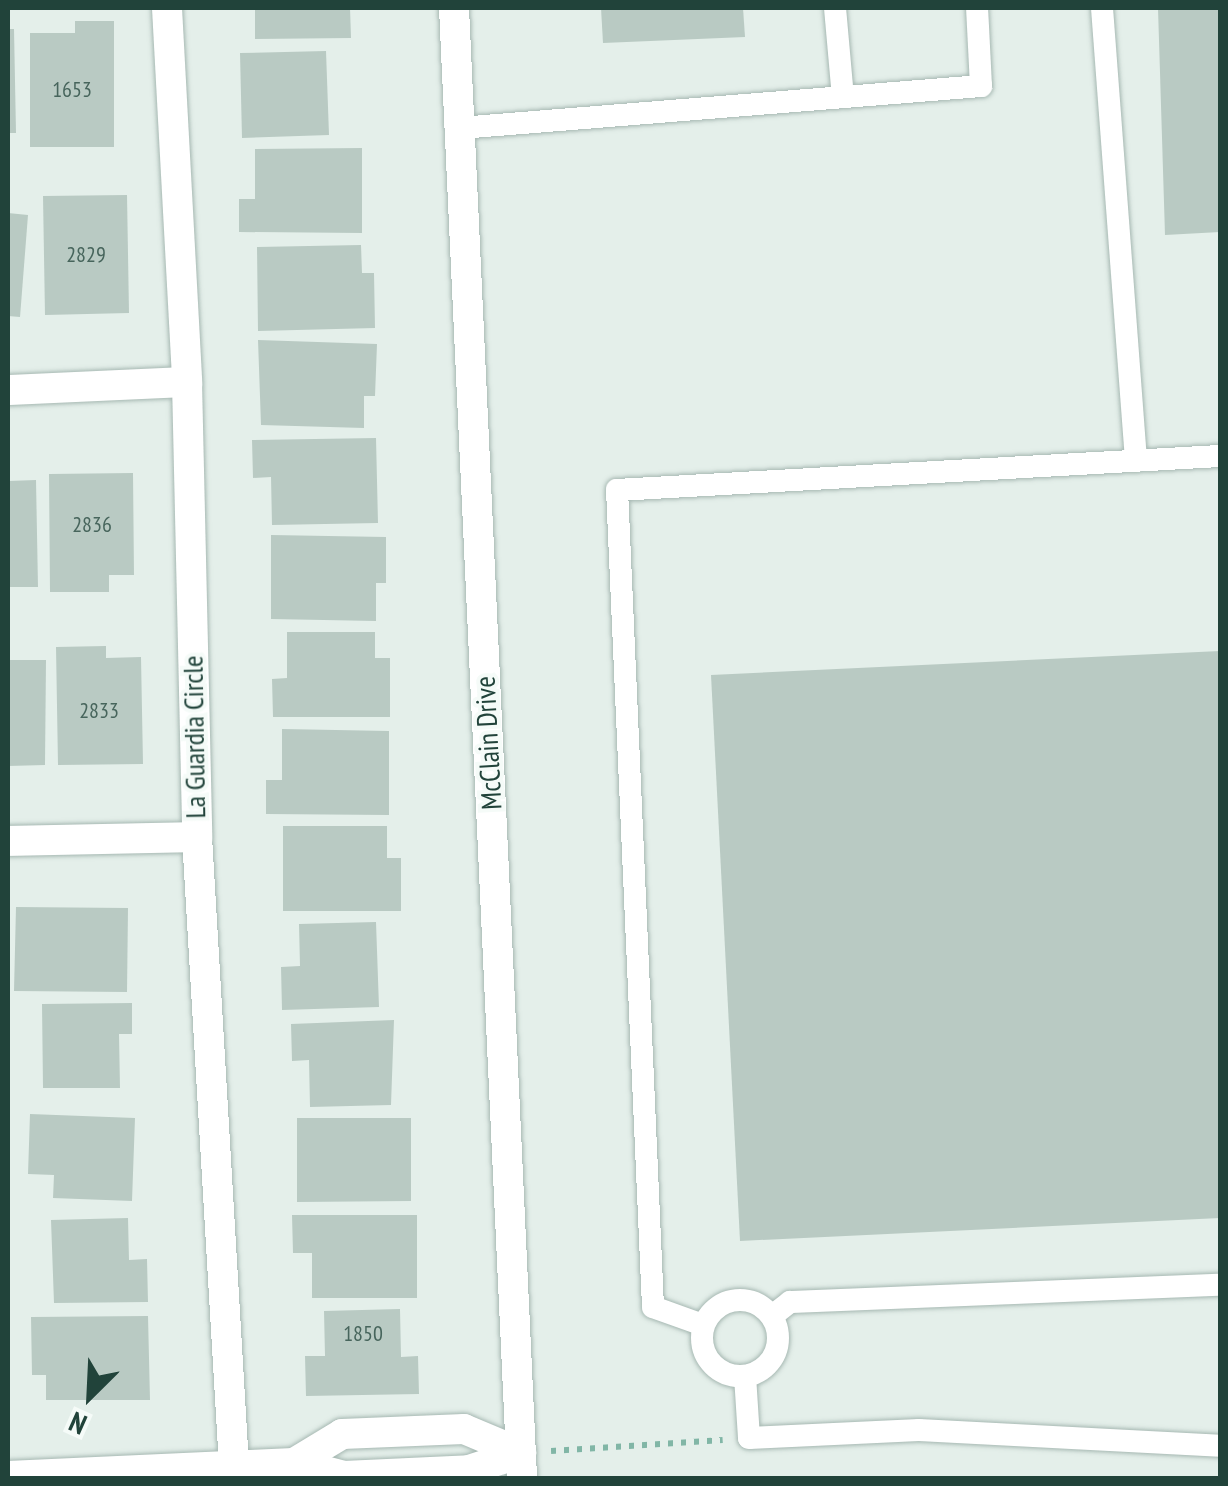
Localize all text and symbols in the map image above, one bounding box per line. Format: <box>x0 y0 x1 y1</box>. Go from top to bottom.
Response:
house number: 1653 <box>52 77 92 103</box>
house number: 2829 <box>66 242 106 268</box>
house number: 2836 <box>72 512 112 538</box>
street label: La Guardia Circle <box>176 655 212 819</box>
street label: McClain Drive <box>468 675 508 811</box>
house number: 2833 <box>79 698 119 724</box>
house number: 1850 <box>343 1321 383 1347</box>
north arrow <box>40 1346 140 1446</box>
text: N <box>63 1404 92 1444</box>

